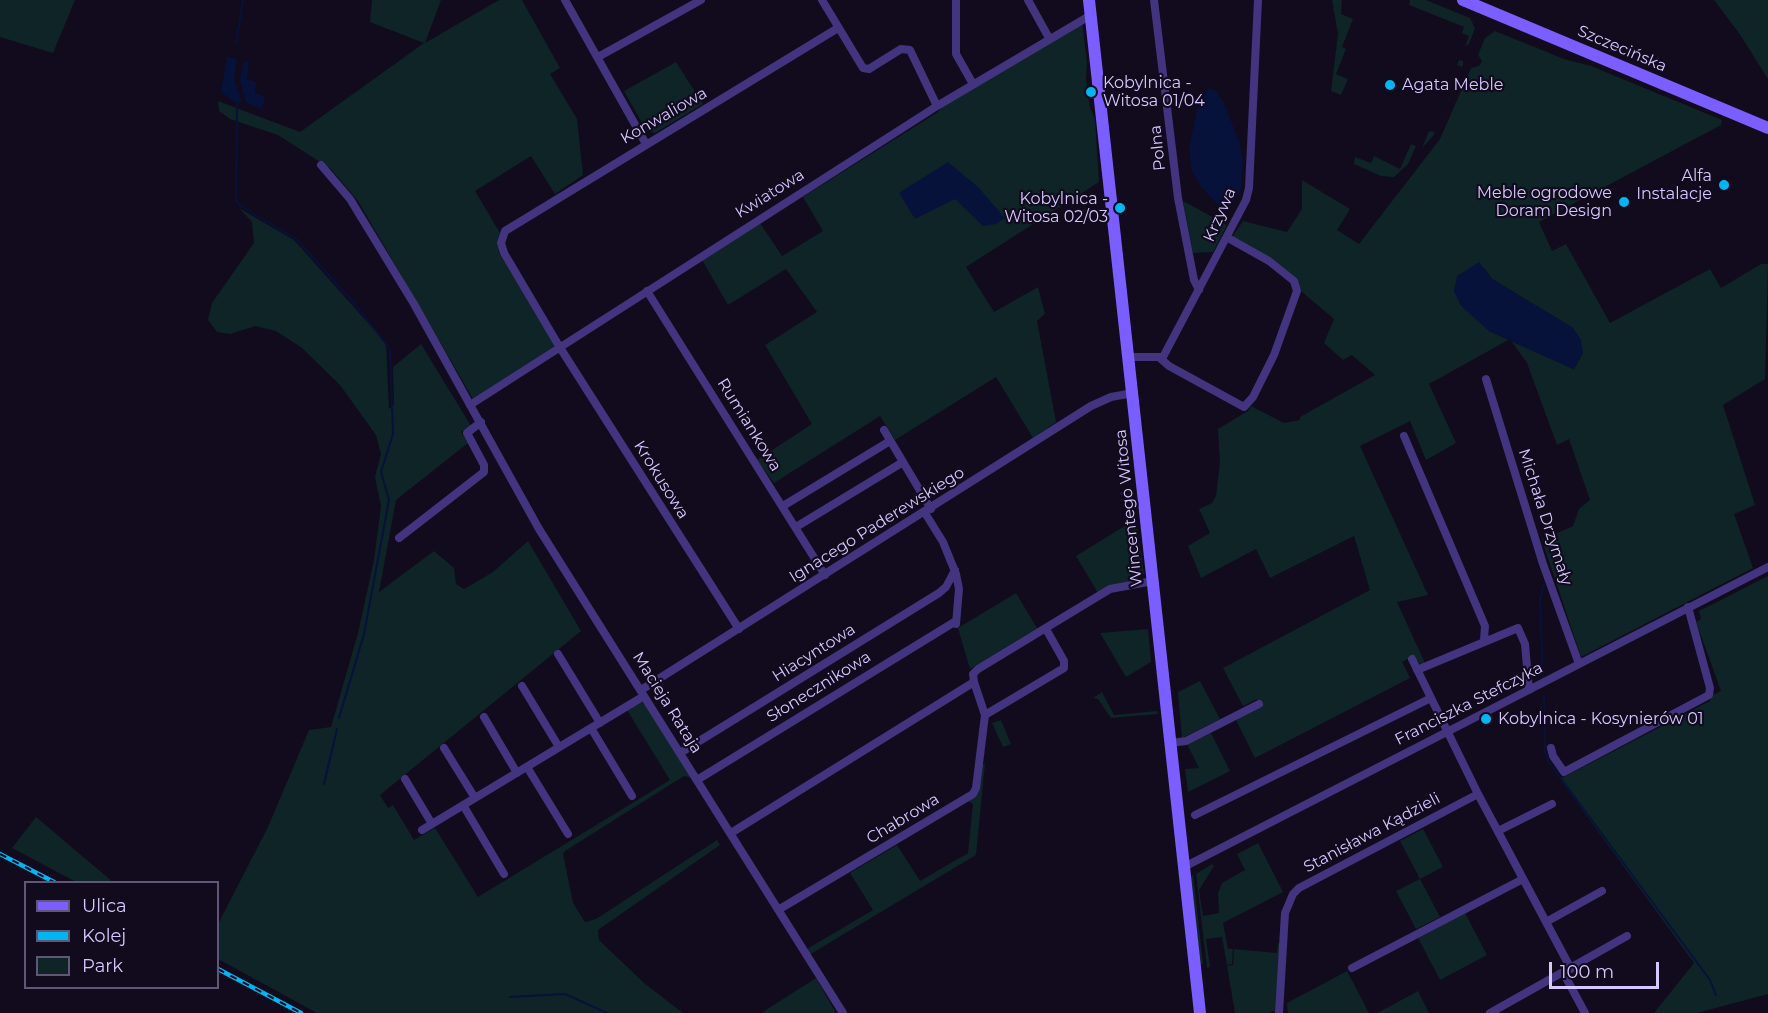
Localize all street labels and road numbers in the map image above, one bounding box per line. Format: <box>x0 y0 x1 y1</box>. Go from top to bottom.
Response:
street label: Szczecińska <box>1574 22 1670 76</box>
street label: Konwaliowa <box>617 84 711 148</box>
street label: Polna <box>1146 124 1170 172</box>
street label: Kwiatowa <box>732 165 808 223</box>
street label: Krzywa <box>1200 185 1240 245</box>
street label: Rumiankowa <box>713 375 785 475</box>
street label: Wincentego Witosa <box>1111 428 1147 588</box>
street label: Krokusowa <box>629 437 693 523</box>
street label: Michała Drzymały <box>1514 446 1576 588</box>
street label: Ignacego Paderewskiego <box>786 463 968 587</box>
street label: Hiacyntowa <box>769 620 859 686</box>
street label: Słonecznikowa <box>763 647 875 727</box>
street label: Macieja Rataja <box>628 649 706 757</box>
street label: Franciszka Stefczyka <box>1392 658 1546 750</box>
street label: Stanisława Kądzieli <box>1301 789 1443 877</box>
street label: Chabrowa <box>863 790 943 848</box>

